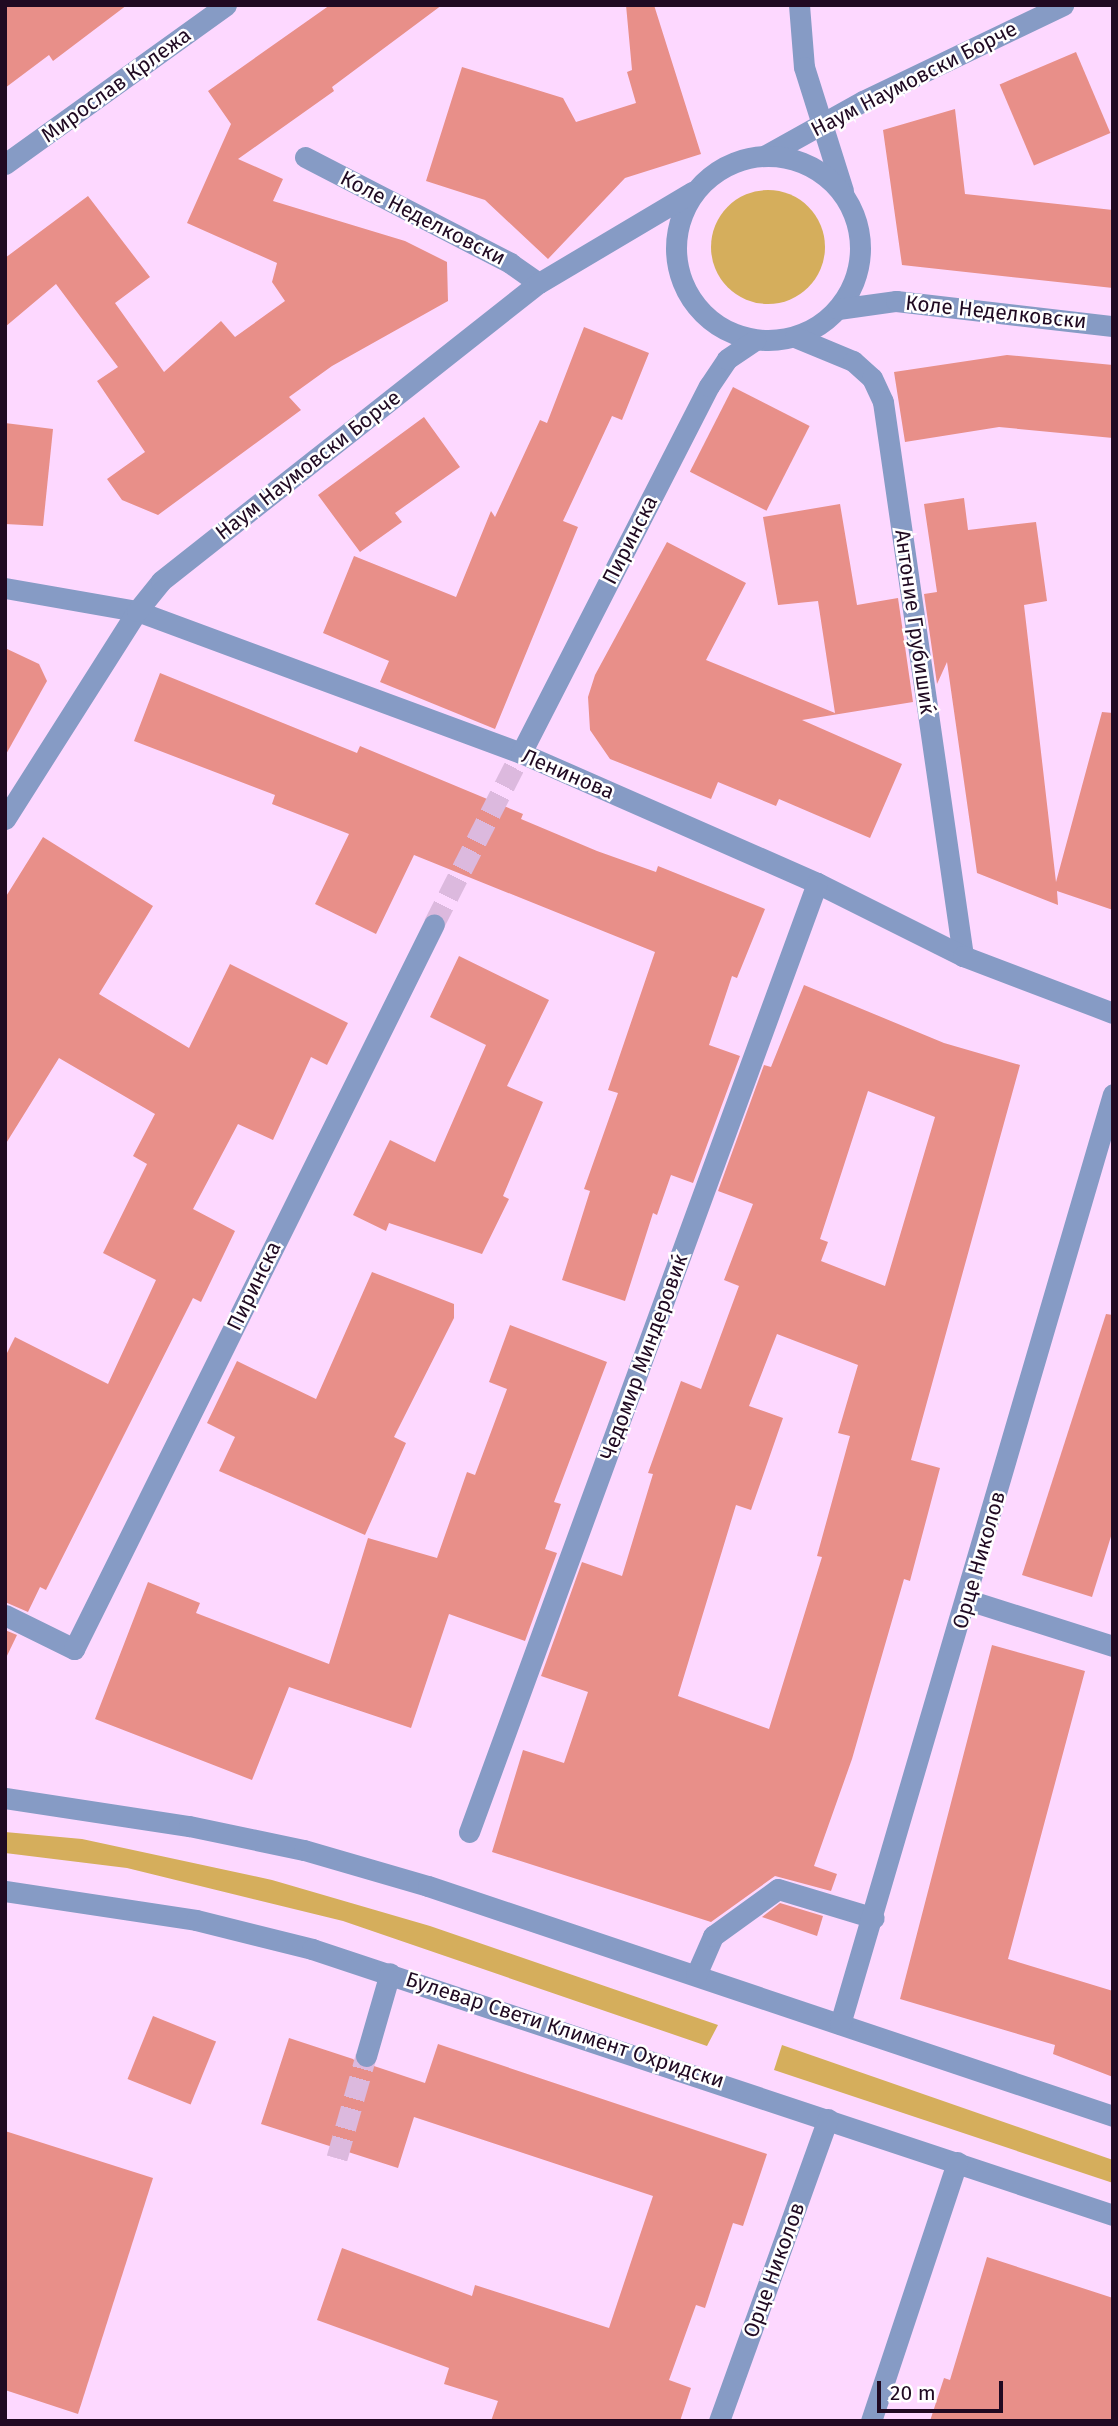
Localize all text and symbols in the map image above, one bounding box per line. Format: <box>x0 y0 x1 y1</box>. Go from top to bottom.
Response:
street label: Наум Наумовски Борче <box>807 16 1021 142</box>
street label: Мирослав Крлежа <box>36 22 196 148</box>
street label: Коле Неделковски <box>336 165 510 271</box>
street label: Коле Неделковски <box>904 290 1088 334</box>
street label: Наум Наумовски Борче <box>210 385 406 545</box>
street label: Пиринска <box>597 491 663 589</box>
street label: Антоние Грубишиќ <box>890 528 940 716</box>
street label: Ленинова <box>518 743 618 805</box>
street label: Пиринска <box>222 1237 286 1335</box>
street label: Чедомир Миндеровиќ <box>595 1251 693 1463</box>
street label: Орце Николов <box>947 1488 1011 1632</box>
street label: Булевар Свети Климент Охридски <box>403 1966 727 2094</box>
street label: Орце Николов <box>738 2199 810 2341</box>
scale bar <box>880 2366 1006 2410</box>
text: 20 m <box>890 2380 936 2406</box>

